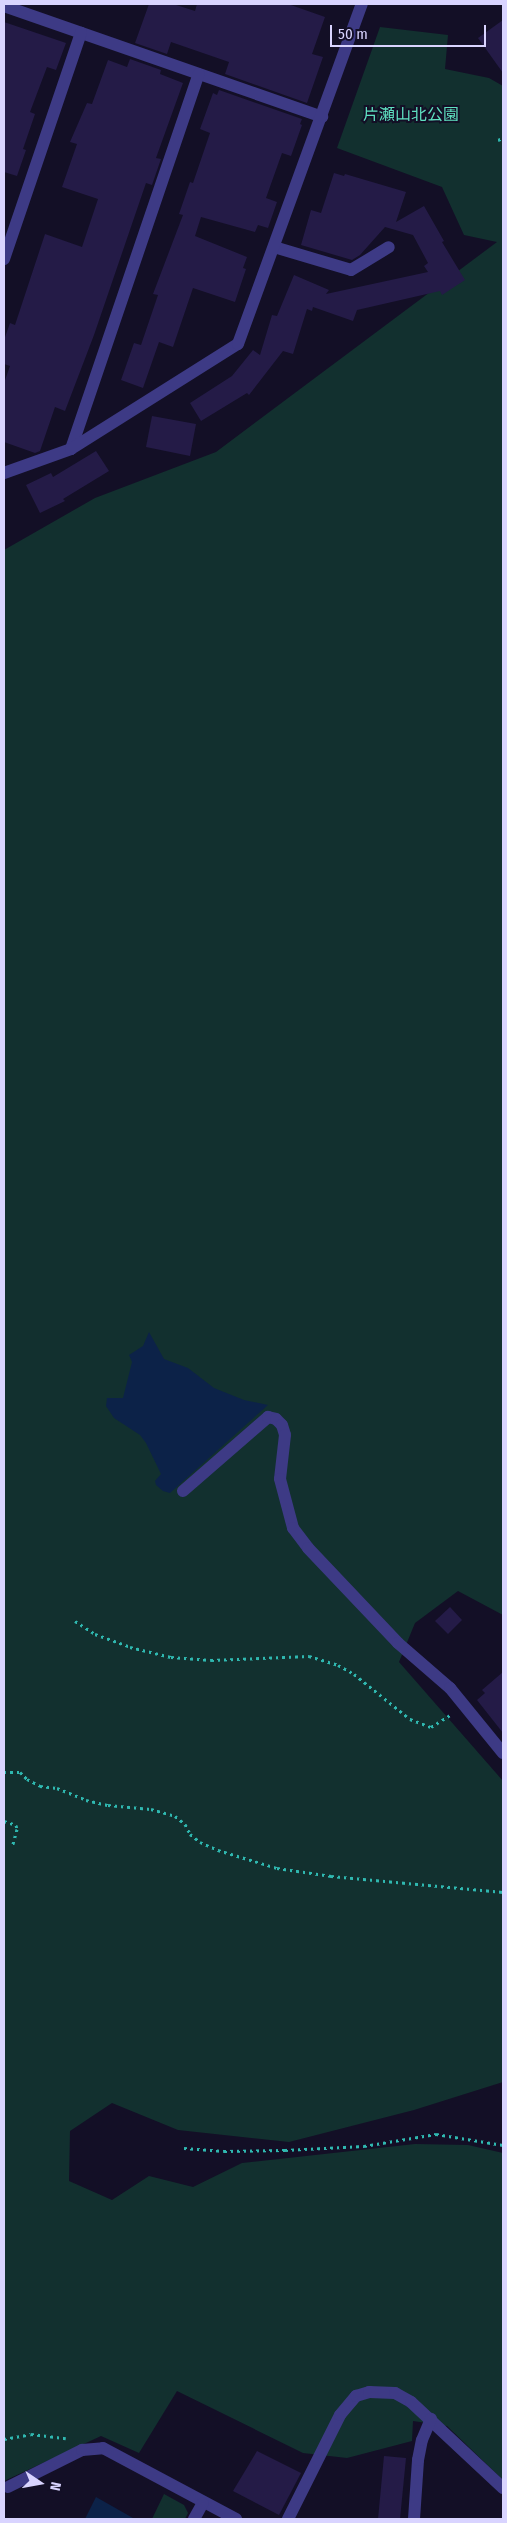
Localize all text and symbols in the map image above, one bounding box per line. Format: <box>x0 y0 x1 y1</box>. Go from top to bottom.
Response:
scale bar <box>332 15 488 47</box>
text: 50 m <box>338 25 368 43</box>
park label: 片瀬山北公園 <box>363 105 459 125</box>
north arrow <box>15 2458 65 2508</box>
text: N <box>46 2480 64 2492</box>

